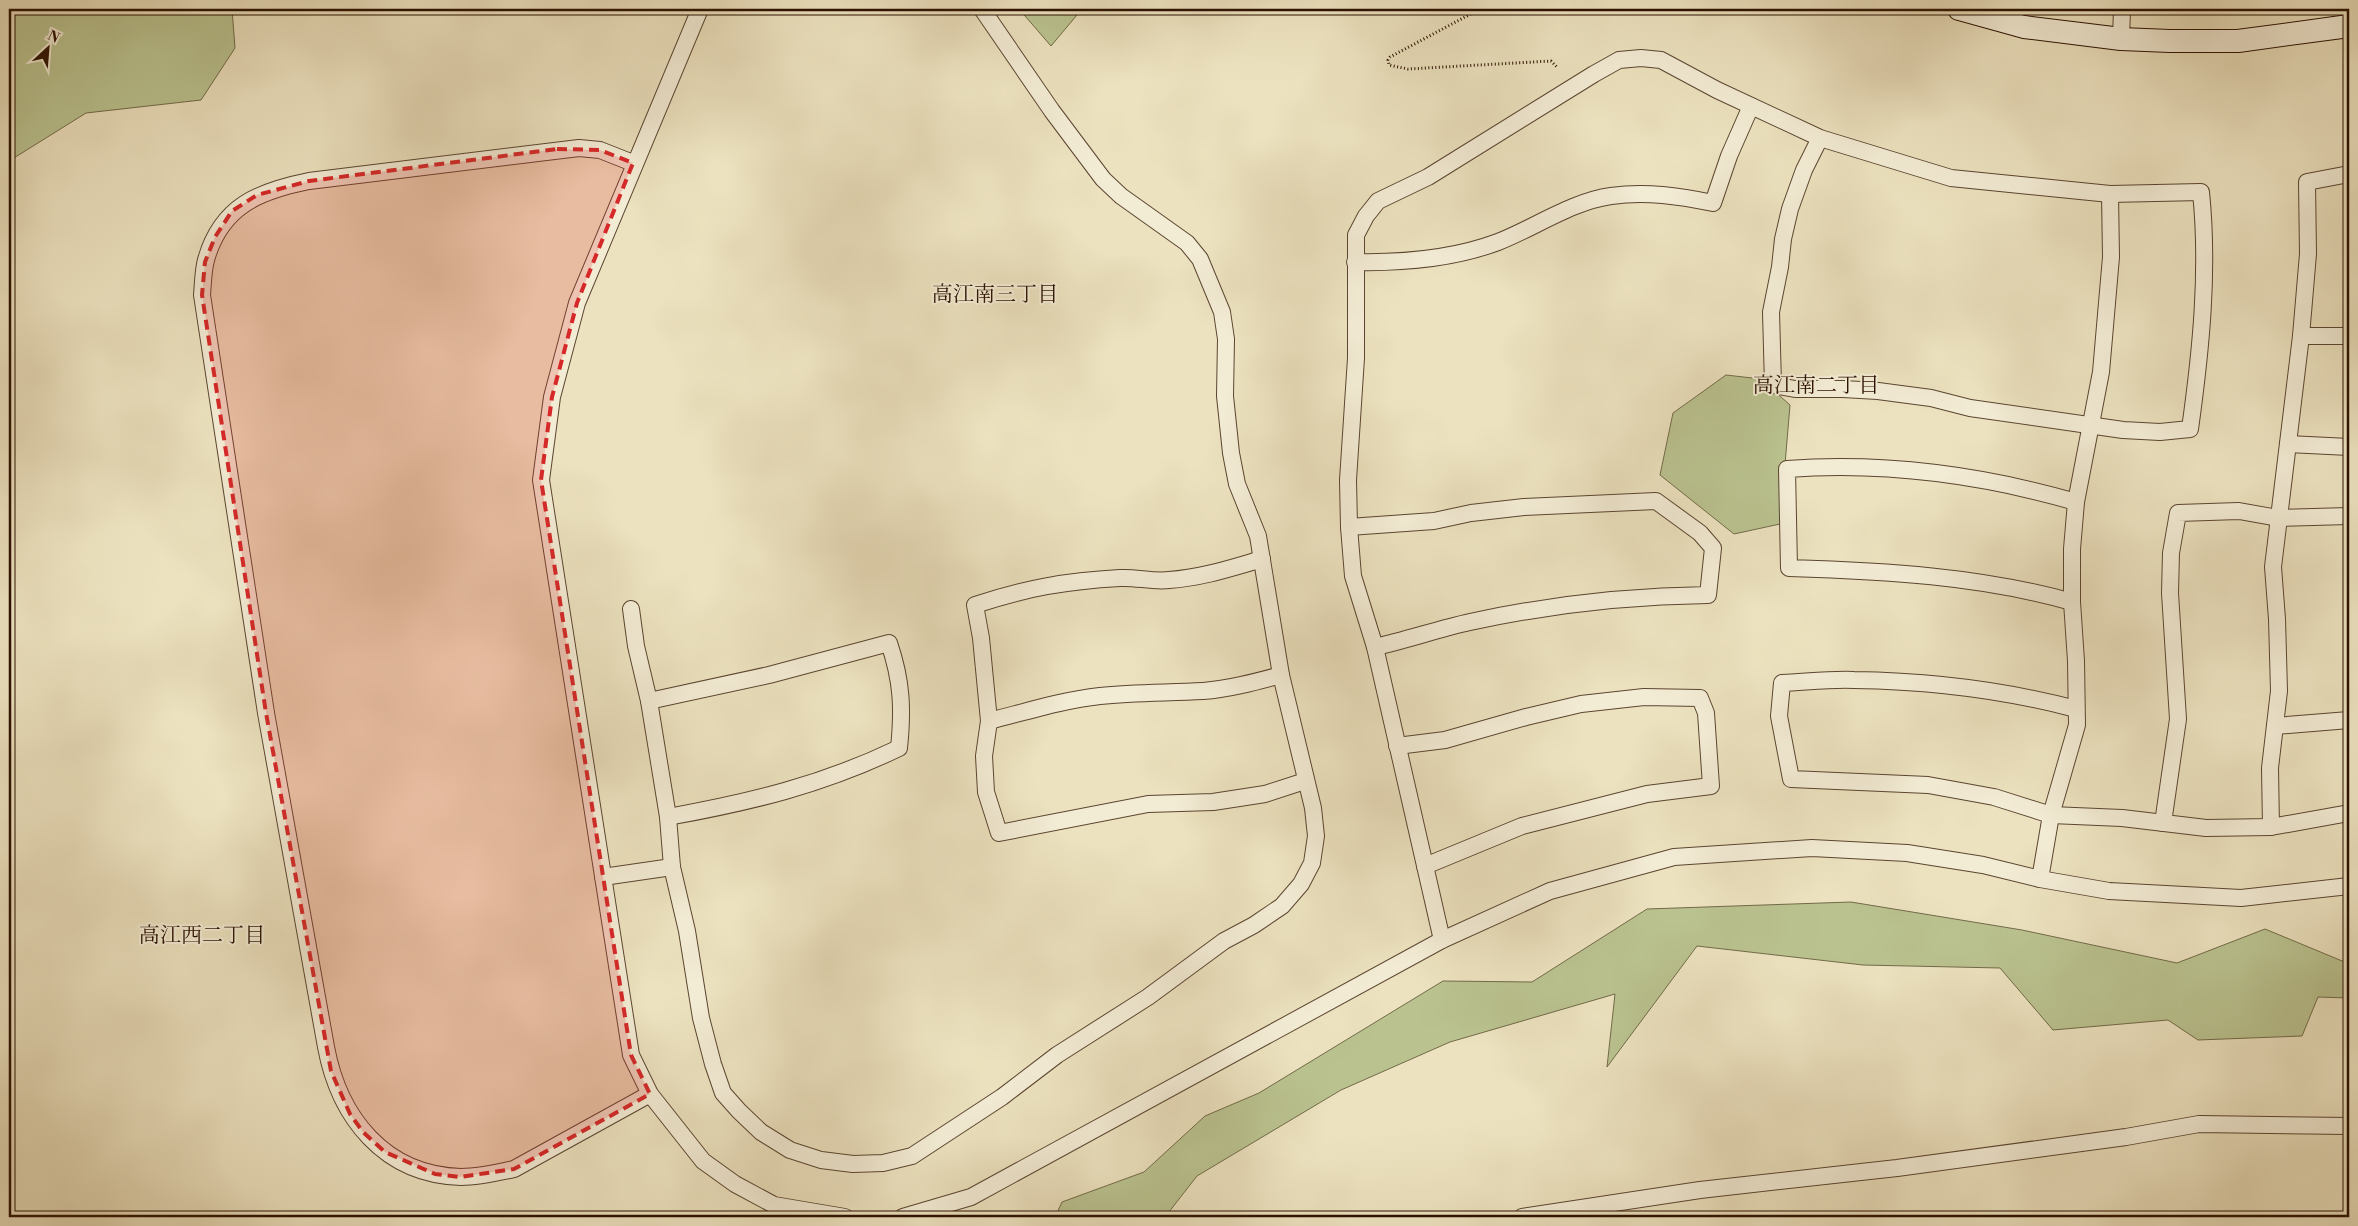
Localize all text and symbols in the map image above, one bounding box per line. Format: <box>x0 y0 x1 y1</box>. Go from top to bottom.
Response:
north arrow <box>22 22 72 72</box>
text: N <box>44 27 62 48</box>
district label: 高江南三丁目 <box>932 282 1058 308</box>
district label: 高江南二丁目 <box>1753 373 1879 399</box>
district label: 高江西二丁目 <box>139 923 265 949</box>

